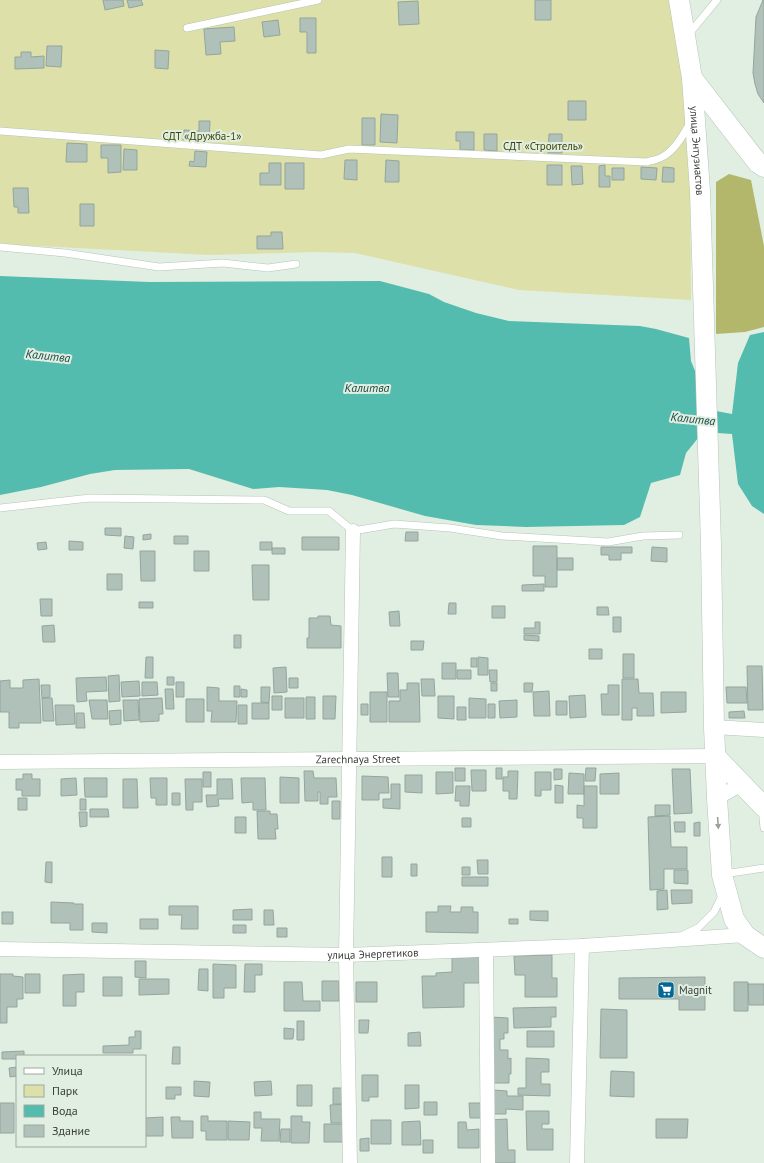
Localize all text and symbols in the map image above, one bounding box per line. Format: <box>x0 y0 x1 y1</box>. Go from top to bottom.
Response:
street label: улица Энтузиастов <box>687 106 707 196</box>
park label: СДТ «Дружба-1» <box>163 129 241 143</box>
park label: СДТ «Строитель» <box>503 139 583 153</box>
water label: Калитва <box>25 346 71 365</box>
water label: Калитва <box>345 380 390 395</box>
water label: Калитва <box>670 409 716 428</box>
street label: Zarechnaya Street <box>316 752 401 766</box>
one-way arrow <box>715 817 722 829</box>
street label: улица Энергетиков <box>327 945 419 962</box>
supermarket icon: Magnit <box>656 980 676 1000</box>
place label: Magnit <box>679 983 712 997</box>
legend <box>16 1055 146 1147</box>
text: Улица <box>52 1063 83 1078</box>
text: Парк <box>52 1083 78 1098</box>
text: Вода <box>52 1103 78 1118</box>
text: Здание <box>52 1123 90 1138</box>

